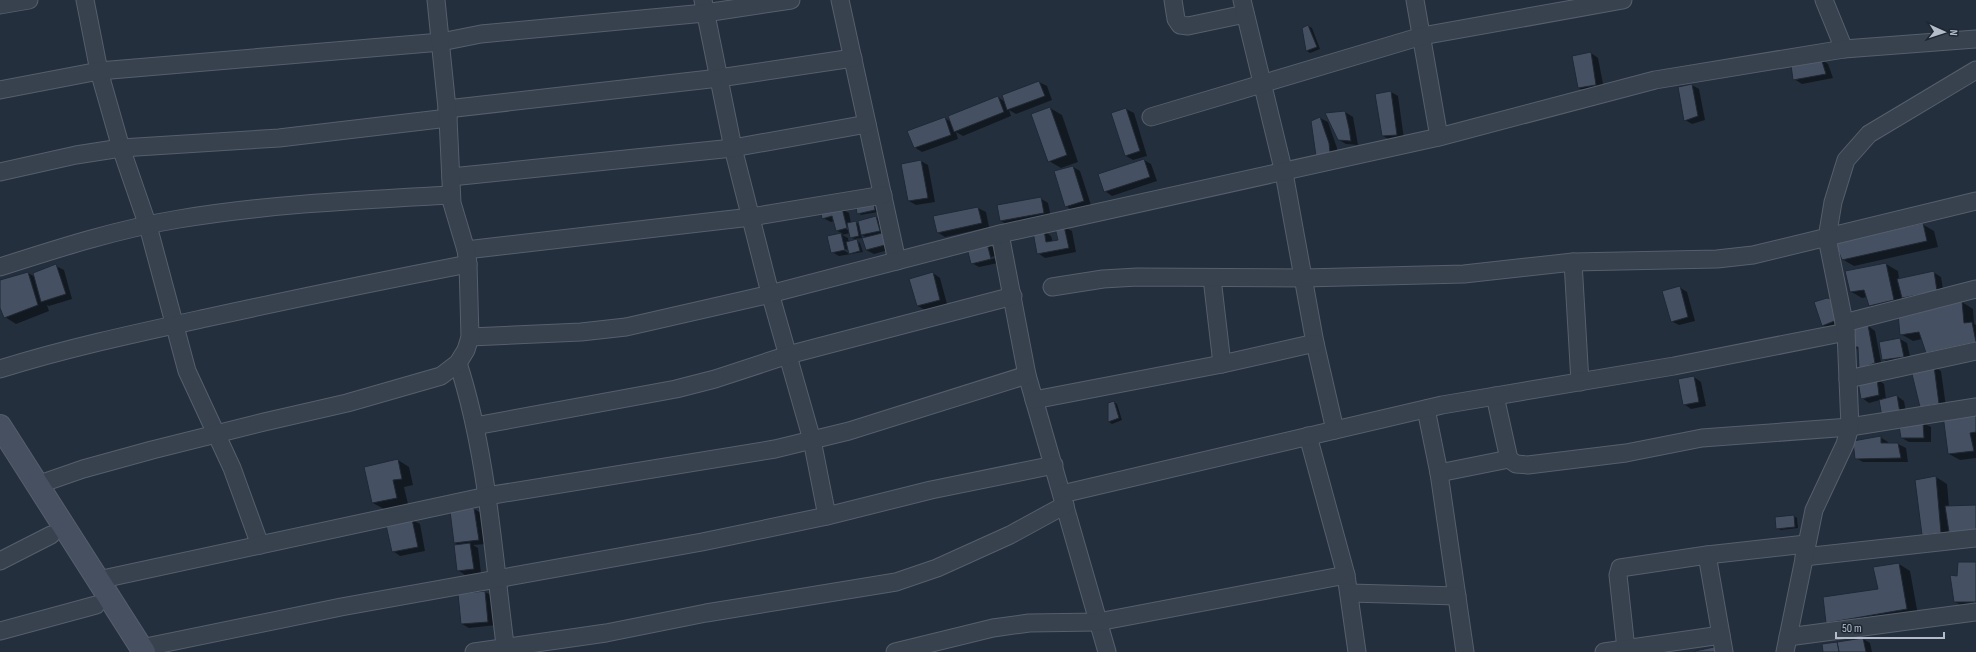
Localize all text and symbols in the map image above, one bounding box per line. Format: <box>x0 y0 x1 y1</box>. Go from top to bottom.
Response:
north arrow <box>1924 12 1964 52</box>
text: N <box>1947 29 1960 36</box>
scale bar <box>1836 614 1944 640</box>
text: 50 m <box>1842 621 1862 636</box>

